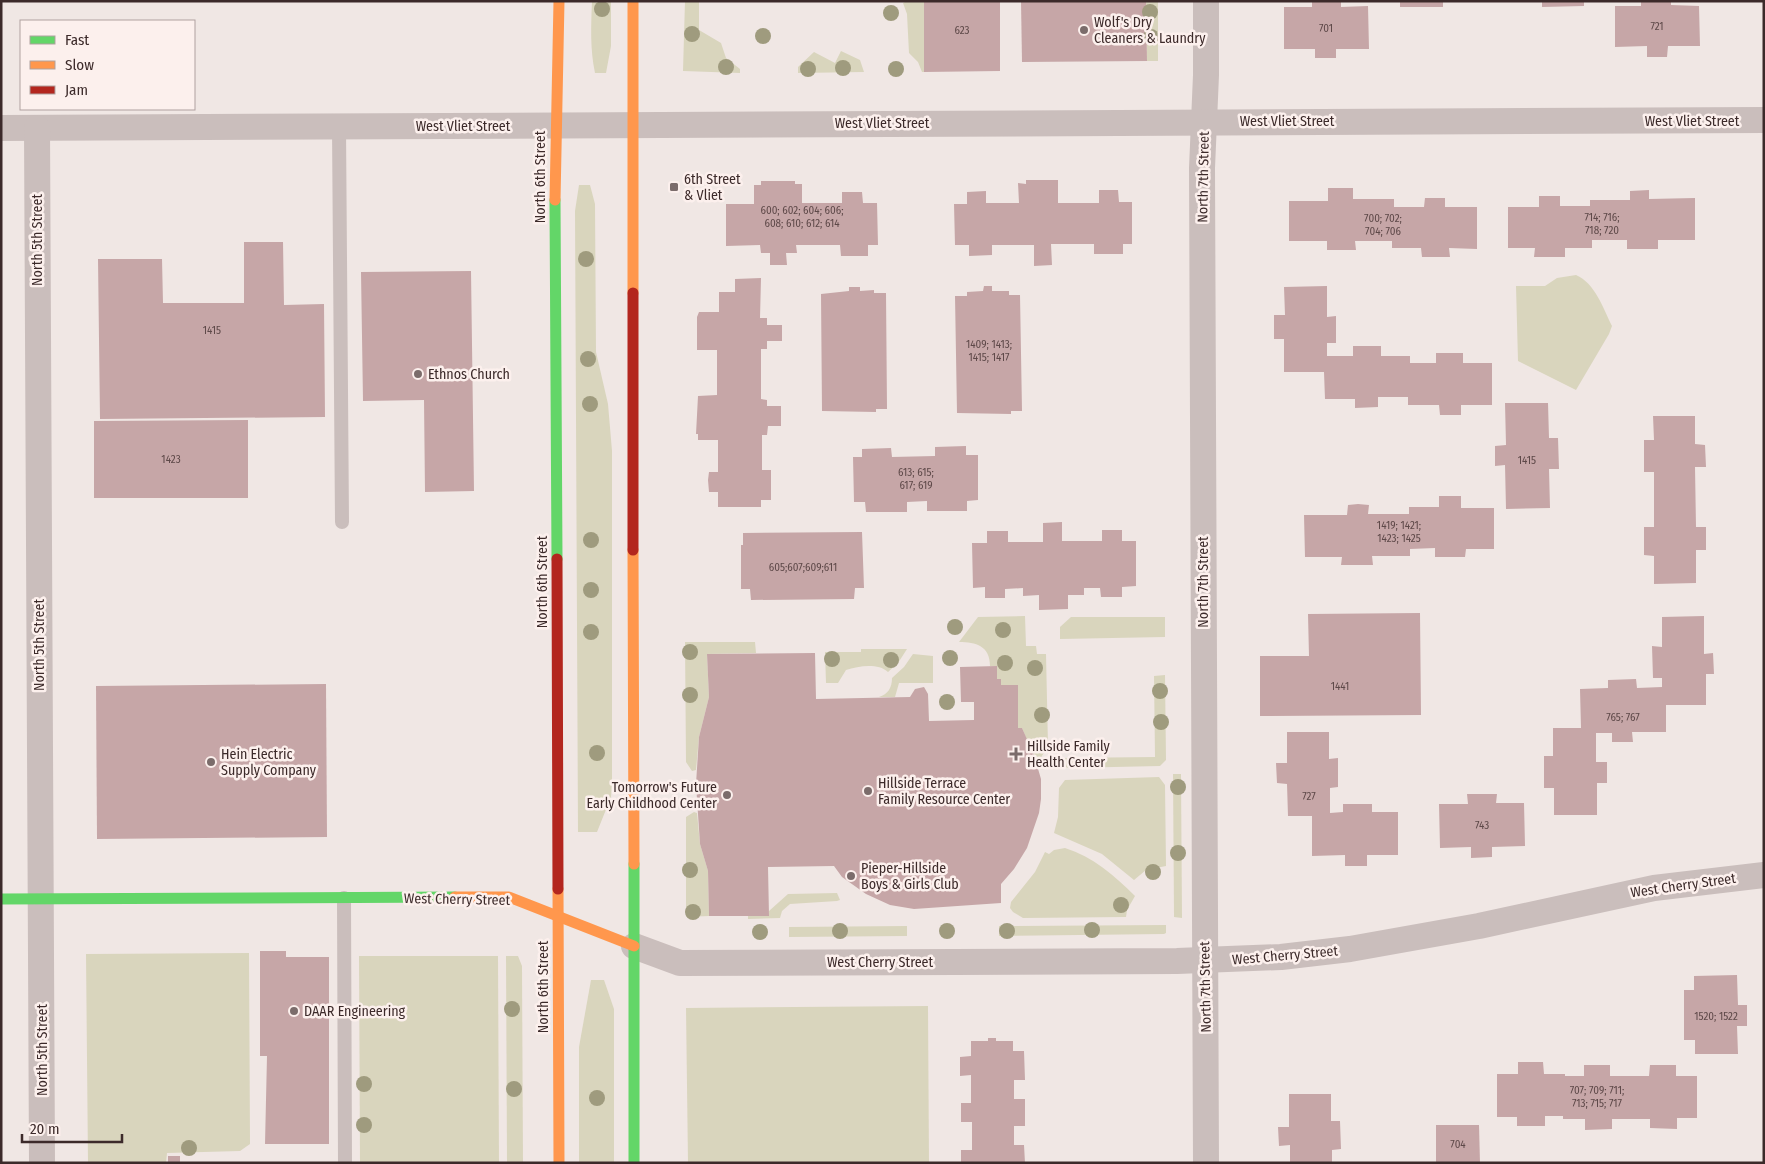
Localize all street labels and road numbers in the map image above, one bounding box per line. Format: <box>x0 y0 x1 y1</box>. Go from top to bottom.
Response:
street label: West Vliet Street <box>1240 113 1335 130</box>
street label: West Vliet Street <box>1645 113 1740 130</box>
street label: West Vliet Street <box>835 115 930 132</box>
street label: West Vliet Street <box>416 118 511 135</box>
street label: North 6th Street <box>532 130 549 223</box>
street label: North 7th Street <box>1194 131 1213 223</box>
street label: North 5th Street <box>29 194 46 286</box>
street label: North 6th Street <box>534 535 551 628</box>
street label: North 7th Street <box>1195 536 1212 628</box>
street label: North 5th Street <box>31 599 48 691</box>
street label: West Cherry Street <box>1629 870 1737 901</box>
street label: West Cherry Street <box>404 890 511 909</box>
street label: North 6th Street <box>535 940 552 1033</box>
street label: North 7th Street <box>1196 941 1215 1033</box>
street label: West Cherry Street <box>1231 942 1339 969</box>
street label: West Cherry Street <box>827 954 933 971</box>
street label: North 5th Street <box>34 1004 51 1096</box>

